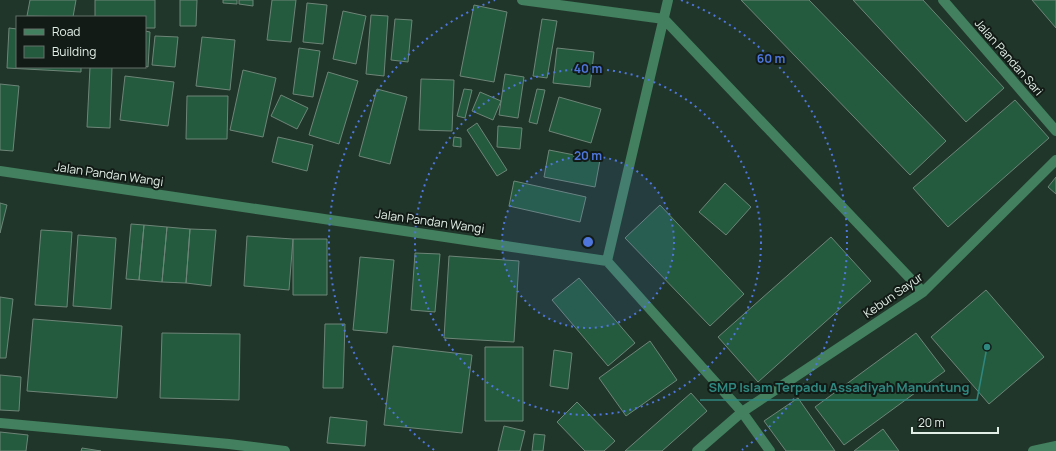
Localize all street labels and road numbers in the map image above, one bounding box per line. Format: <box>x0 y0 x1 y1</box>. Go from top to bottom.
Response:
street label: Jalan Pandan Sari <box>971 15 1047 99</box>
street label: Jalan Pandan Wangi <box>54 158 164 190</box>
street label: Jalan Pandan Wangi <box>375 205 485 237</box>
street label: Kebun Sayur <box>860 268 927 322</box>

